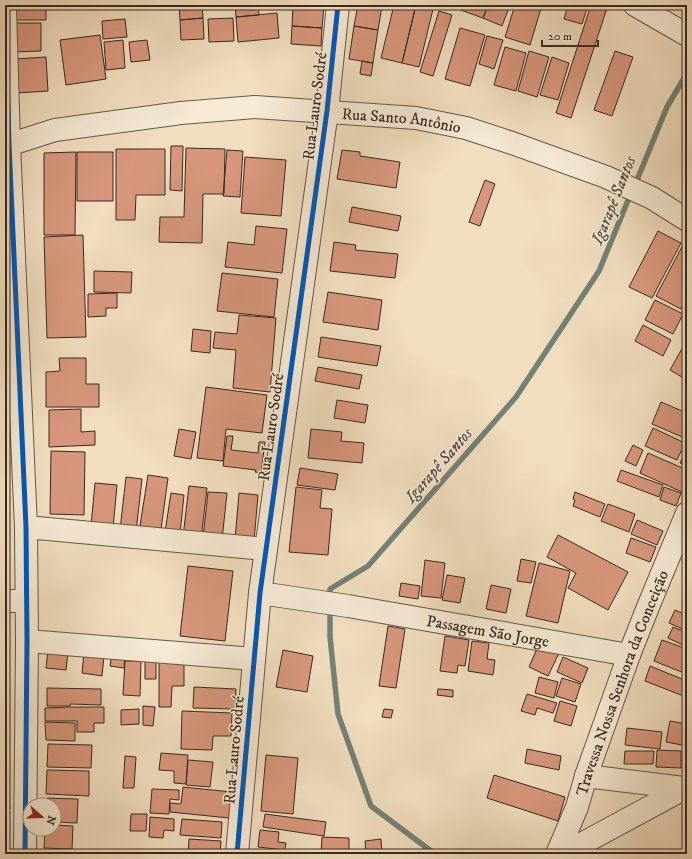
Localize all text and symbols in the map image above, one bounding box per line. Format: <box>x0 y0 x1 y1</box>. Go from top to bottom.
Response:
scale bar <box>542 22 598 48</box>
text: 20 m <box>548 29 572 44</box>
street label: Rua Lauro Sodré <box>298 51 332 161</box>
street label: Rua Santo Antônio <box>341 104 463 138</box>
water label: Igarapê Santos <box>586 152 642 249</box>
street label: Rua Lauro Sodré <box>254 372 288 482</box>
water label: Igarapê Santos <box>399 423 478 509</box>
street label: Travessa Nossa Senhora da Conceição <box>572 567 673 798</box>
street label: Passagem São Jorge <box>425 611 551 652</box>
street label: Rua Lauro Sodré <box>219 695 249 805</box>
north arrow <box>22 797 62 837</box>
text: N <box>42 813 59 827</box>

